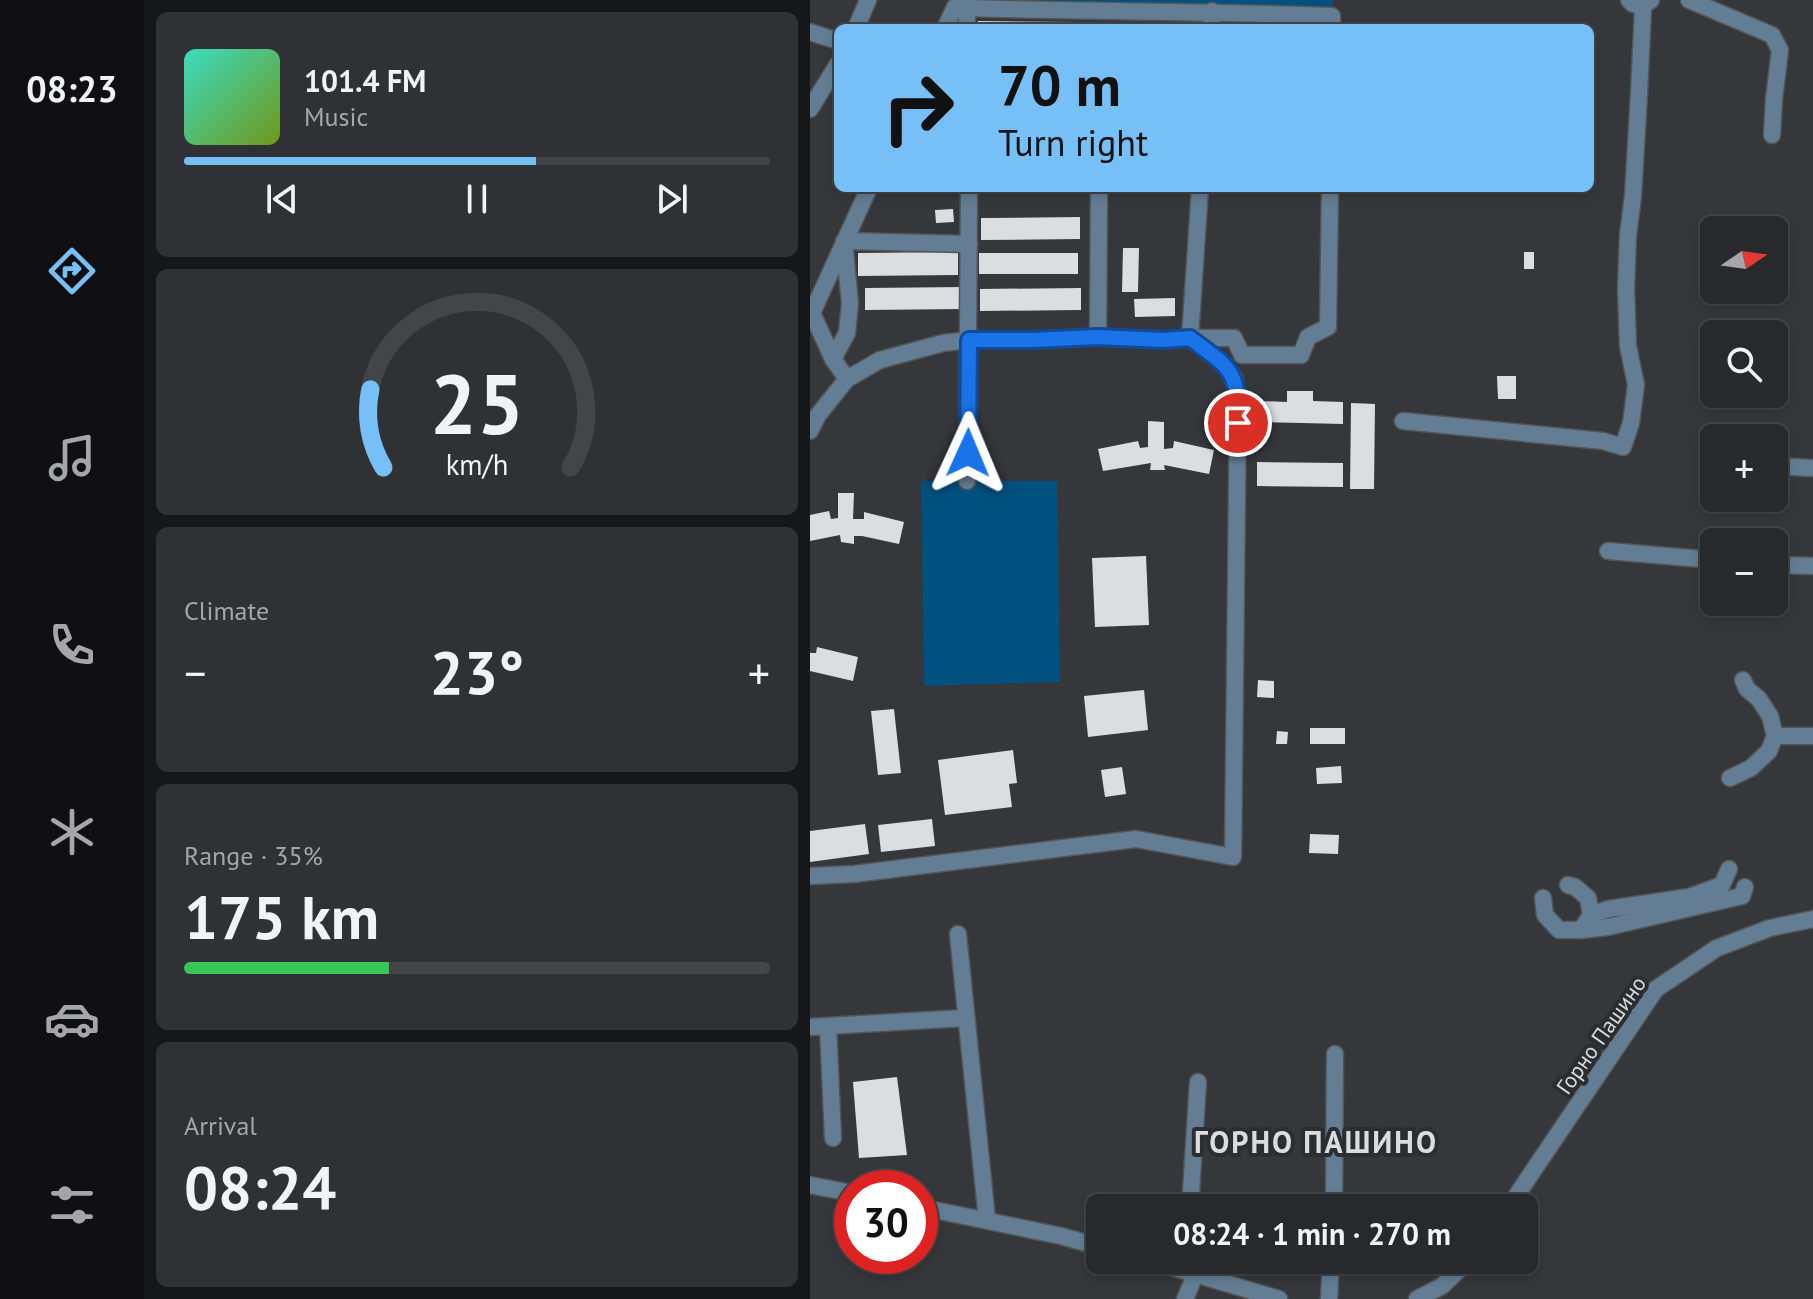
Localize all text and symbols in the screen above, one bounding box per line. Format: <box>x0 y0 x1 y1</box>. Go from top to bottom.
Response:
text: 70 m <box>998 49 1121 121</box>
icon: right <box>866 56 970 160</box>
text: 101.4 FM <box>304 61 426 100</box>
text: 08:23 <box>26 65 118 112</box>
text: Music <box>304 100 368 133</box>
text: Turn right <box>998 119 1148 166</box>
icon: previous <box>260 177 304 221</box>
icon: pause <box>455 177 499 221</box>
icon: next <box>650 177 694 221</box>
north arrow <box>1700 216 1788 304</box>
map controls <box>1700 216 1788 616</box>
icon: directions <box>44 243 100 299</box>
button: search <box>1700 320 1788 408</box>
text: 25 <box>430 349 524 457</box>
pin <box>1204 389 1272 457</box>
icon: arrive <box>1216 401 1260 445</box>
position arrow <box>926 411 1010 495</box>
button: + <box>1700 424 1788 512</box>
icon: music <box>44 430 100 486</box>
text: km/h <box>446 446 508 483</box>
button: − <box>1700 528 1788 616</box>
text: Climate <box>184 594 269 627</box>
icon: phone <box>44 617 100 673</box>
text: 23° <box>430 633 524 711</box>
text: − <box>184 644 206 701</box>
text: + <box>748 644 770 701</box>
icon: climate <box>44 804 100 860</box>
text: Range · 35% <box>184 839 323 872</box>
text: 175 km <box>184 878 379 956</box>
street label: Горно Пашино <box>1550 971 1652 1099</box>
icon: car <box>44 991 100 1047</box>
text: Arrival <box>184 1109 257 1142</box>
district label: ГОРНО ПАШИНО <box>1194 1122 1438 1161</box>
text: 08:24 <box>184 1148 336 1226</box>
speed limit sign: 30 <box>834 1170 938 1274</box>
icon: filters <box>44 1177 100 1233</box>
text: 08:24 · 1 min · 270 m <box>1173 1214 1451 1253</box>

